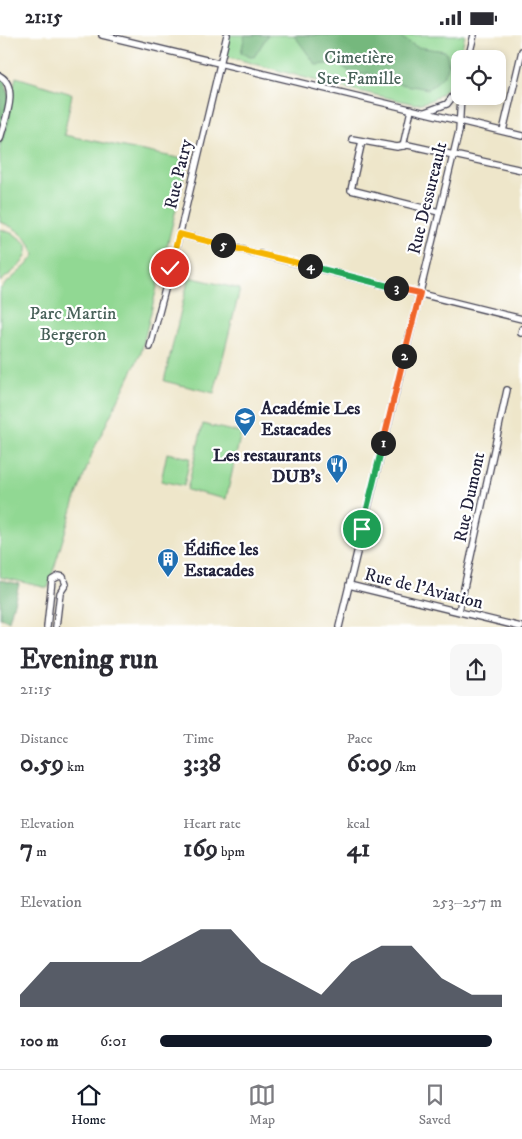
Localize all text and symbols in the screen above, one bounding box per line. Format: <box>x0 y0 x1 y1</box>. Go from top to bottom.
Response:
text: 21:15 <box>25 6 63 29</box>
park label: Cimetière Ste-Famille <box>317 47 401 90</box>
map controls <box>451 50 506 105</box>
button: locate <box>451 50 506 105</box>
street label: Rue Patry <box>160 137 198 211</box>
street label: Rue Dessureault <box>403 139 453 257</box>
pin: 5 <box>210 233 236 257</box>
text: 5 <box>220 236 227 254</box>
pin <box>149 247 191 289</box>
pin: 4 <box>298 253 322 279</box>
icon: check <box>156 254 184 282</box>
text: 4 <box>306 257 315 275</box>
pin: 3 <box>384 275 408 301</box>
text: 3 <box>394 279 399 297</box>
park label: Parc Martin Bergeron <box>30 303 117 346</box>
pin: 2 <box>392 343 416 369</box>
text: 2 <box>401 347 408 365</box>
place label: Académie Les Estacades <box>260 398 360 441</box>
school or university icon: Académie Les Estacades <box>233 406 257 437</box>
pin: 1 <box>370 431 396 455</box>
text: 1 <box>381 434 386 452</box>
place label: Les restaurants DUB's <box>213 445 321 488</box>
street label: Rue Dumont <box>450 450 490 544</box>
restaurant icon: Les restaurants DUB's <box>325 453 349 484</box>
pin <box>341 508 383 550</box>
icon: arrive <box>348 515 376 543</box>
place label: Édifice les Estacades <box>184 538 258 582</box>
building icon: Édifice les Estacades <box>156 547 180 578</box>
street label: Rue de l'Aviation <box>362 564 486 614</box>
text: Evening run <box>20 642 158 677</box>
button: share <box>450 644 502 696</box>
text: 21:15 <box>20 679 52 699</box>
text: Distance <box>20 730 68 748</box>
text: Time <box>183 730 214 748</box>
text: Pace <box>347 730 373 748</box>
text: 0.59 <box>20 748 64 779</box>
text: 3:38 <box>183 748 221 779</box>
text: 6:09 <box>347 748 392 779</box>
text: km <box>64 758 84 776</box>
text: /km <box>392 758 416 776</box>
text: Elevation <box>20 815 74 833</box>
text: Heart rate <box>183 815 241 833</box>
text: kcal <box>347 815 370 833</box>
text: 7 <box>20 833 33 864</box>
text: 169 <box>183 833 218 864</box>
text: 41 <box>347 833 370 864</box>
text: m <box>33 843 47 861</box>
text: bpm <box>218 843 245 861</box>
text: Elevation <box>20 892 82 912</box>
text: 253–257 m <box>432 892 502 912</box>
text: 100 m <box>20 1031 59 1051</box>
text: 6:01 <box>100 1031 127 1051</box>
tab: Home <box>71 1081 106 1129</box>
tab: Map <box>248 1081 276 1129</box>
tab: Saved <box>419 1081 451 1129</box>

